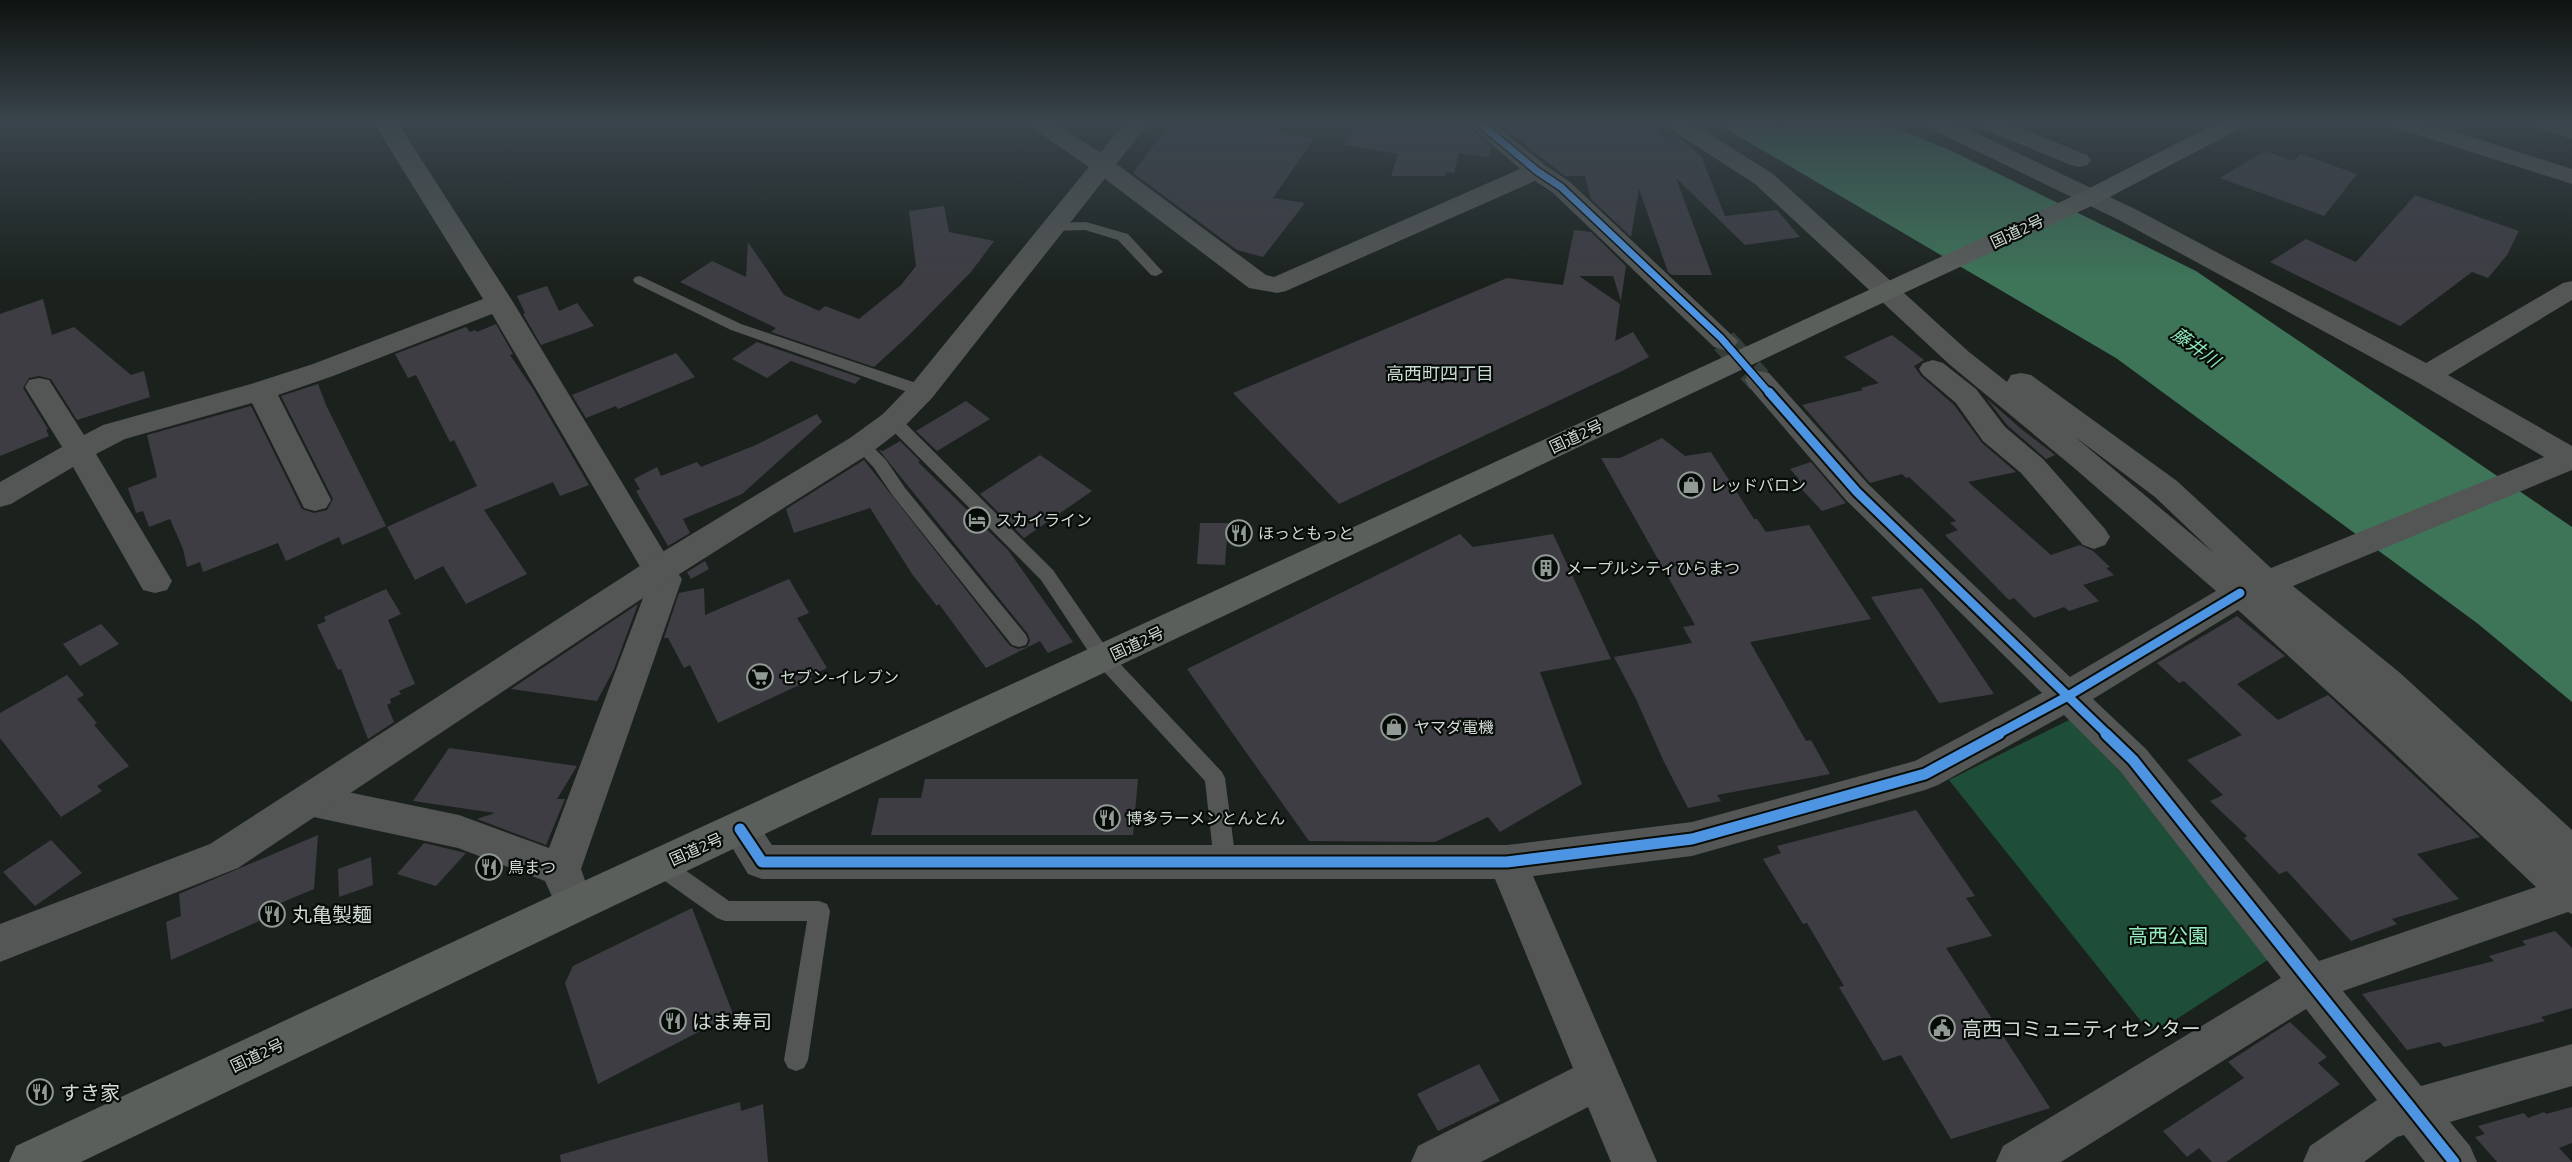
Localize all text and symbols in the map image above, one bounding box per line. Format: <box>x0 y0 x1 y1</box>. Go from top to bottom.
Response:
street label: 国道2号 <box>1986 208 2048 254</box>
water label: 藤井川 <box>2166 320 2227 375</box>
district label: 高西町四丁目 <box>1386 360 1494 387</box>
street label: 国道2号 <box>1545 413 1607 459</box>
shop icon: レッドバロン <box>1676 470 1706 500</box>
place label: レッドバロン <box>1710 473 1806 497</box>
hotel icon: スカイライン <box>962 505 992 535</box>
place label: スカイライン <box>996 508 1092 532</box>
restaurant icon: ほっともっと <box>1224 518 1254 548</box>
place label: ほっともっと <box>1258 521 1354 545</box>
building icon: メープルシティひらまつ <box>1531 553 1561 583</box>
place label: メープルシティひらまつ <box>1566 556 1740 580</box>
street label: 国道2号 <box>1106 620 1168 666</box>
supermarket icon: セブン-イレブン <box>745 662 775 692</box>
place label: セブン-イレブン <box>780 665 899 689</box>
shop icon: ヤマダ電機 <box>1379 712 1409 742</box>
place label: ヤマダ電機 <box>1414 715 1494 739</box>
restaurant icon: 博多ラーメンとんとん <box>1092 803 1122 833</box>
place label: 博多ラーメンとんとん <box>1126 806 1285 830</box>
street label: 国道2号 <box>665 826 727 872</box>
restaurant icon: 鳥まつ <box>474 852 504 882</box>
place label: 鳥まつ <box>508 855 556 879</box>
restaurant icon: 丸亀製麺 <box>257 899 287 929</box>
place label: 丸亀製麺 <box>292 899 372 930</box>
park label: 高西公園 <box>2128 920 2208 951</box>
restaurant icon: はま寿司 <box>658 1006 688 1036</box>
place label: はま寿司 <box>692 1006 772 1037</box>
public building icon: 高西コミュニティセンター <box>1927 1013 1957 1043</box>
place label: 高西コミュニティセンター <box>1962 1013 2201 1044</box>
street label: 国道2号 <box>226 1032 288 1078</box>
restaurant icon: すき家 <box>25 1077 55 1107</box>
place label: すき家 <box>60 1077 120 1108</box>

